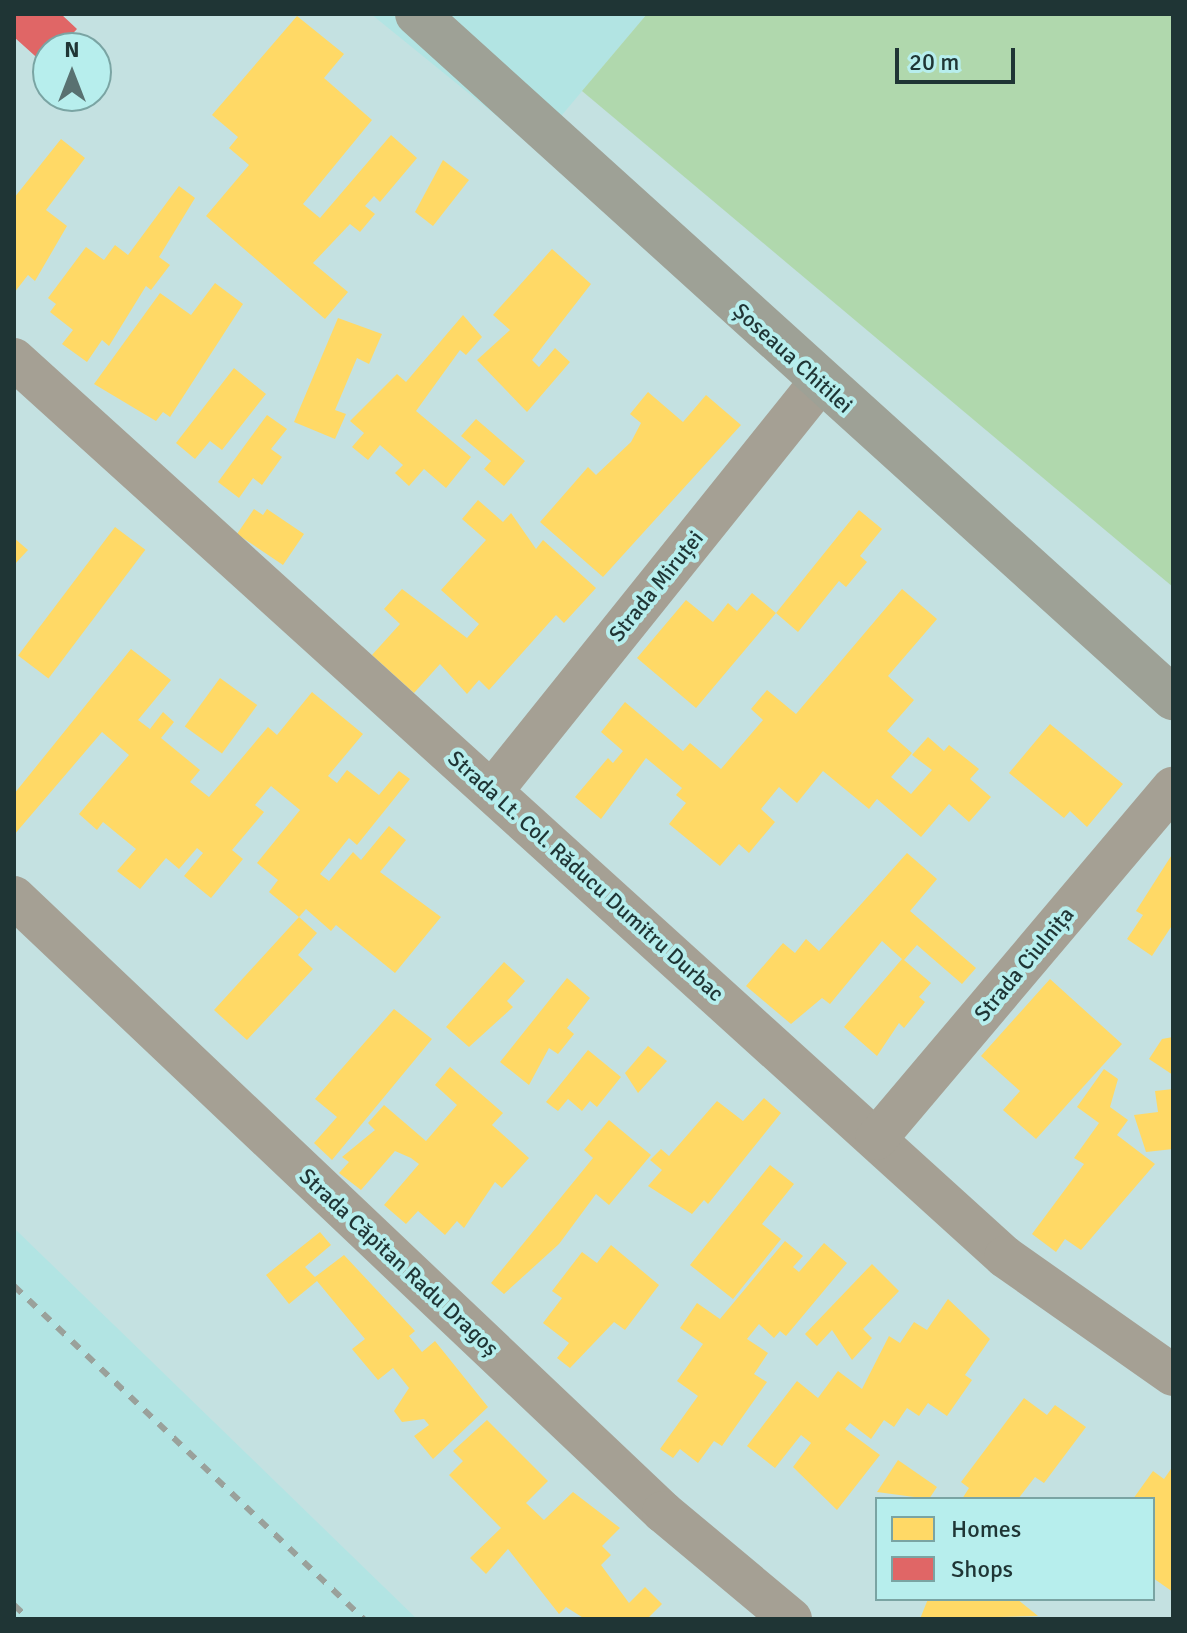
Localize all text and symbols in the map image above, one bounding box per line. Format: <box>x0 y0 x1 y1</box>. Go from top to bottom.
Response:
north arrow <box>32 32 112 112</box>
scale bar <box>899 32 1019 82</box>
text: N <box>64 36 80 63</box>
text: 20 m <box>909 47 959 77</box>
street label: Șoseaua Chitilei <box>728 297 858 419</box>
street label: Strada Miruței <box>603 525 709 647</box>
street label: Strada Lt. Col. Răducu Dumitru Durbac <box>443 745 729 1007</box>
street label: Strada Ciulnița <box>969 902 1079 1026</box>
street label: Strada Căpitan Radu Dragoș <box>294 1163 504 1361</box>
legend <box>875 1497 1155 1601</box>
text: Homes <box>951 1514 1021 1544</box>
text: Shops <box>951 1554 1013 1584</box>

